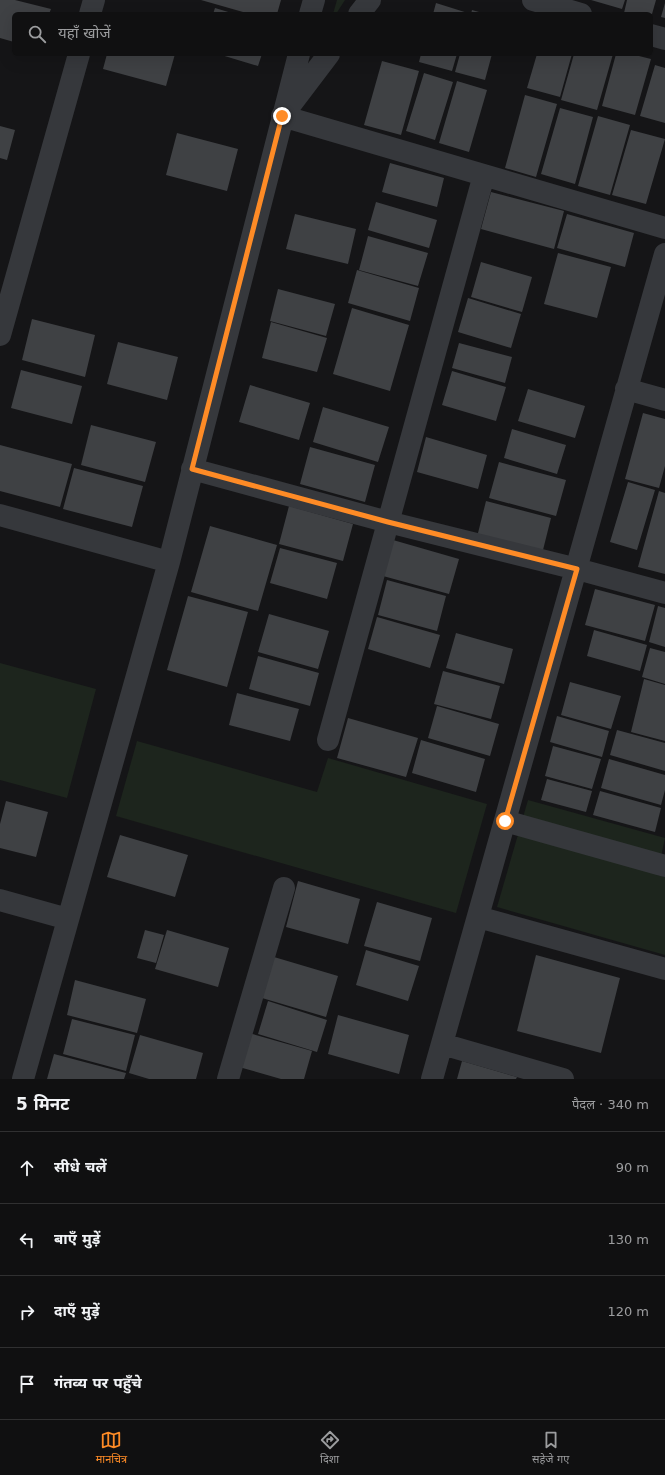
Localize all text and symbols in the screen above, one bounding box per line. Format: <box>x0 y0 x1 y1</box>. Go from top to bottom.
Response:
search box <box>12 12 653 56</box>
icon: search <box>26 23 48 45</box>
text: यहाँ खोजें <box>58 24 111 42</box>
route end <box>273 107 291 125</box>
route start <box>496 812 514 830</box>
text: 5 मिनट <box>16 1094 69 1114</box>
text: पैदल · 340 m <box>572 1097 649 1112</box>
icon: ahead <box>16 1157 38 1179</box>
text: सीधे चलें <box>54 1158 107 1176</box>
text: 90 m <box>616 1160 649 1175</box>
icon: left <box>16 1229 38 1251</box>
text: बाएँ मुड़ें <box>54 1230 100 1248</box>
text: 130 m <box>607 1232 649 1247</box>
icon: right <box>16 1301 38 1323</box>
text: दाएँ मुड़ें <box>54 1302 100 1320</box>
text: 120 m <box>607 1304 649 1319</box>
icon: arrive <box>16 1373 38 1395</box>
text: गंतव्य पर पहुँचे <box>54 1374 142 1392</box>
tab: मानचित्र <box>96 1429 127 1467</box>
tab: दिशा <box>319 1429 341 1467</box>
tab: सहेजे गए <box>532 1429 569 1467</box>

